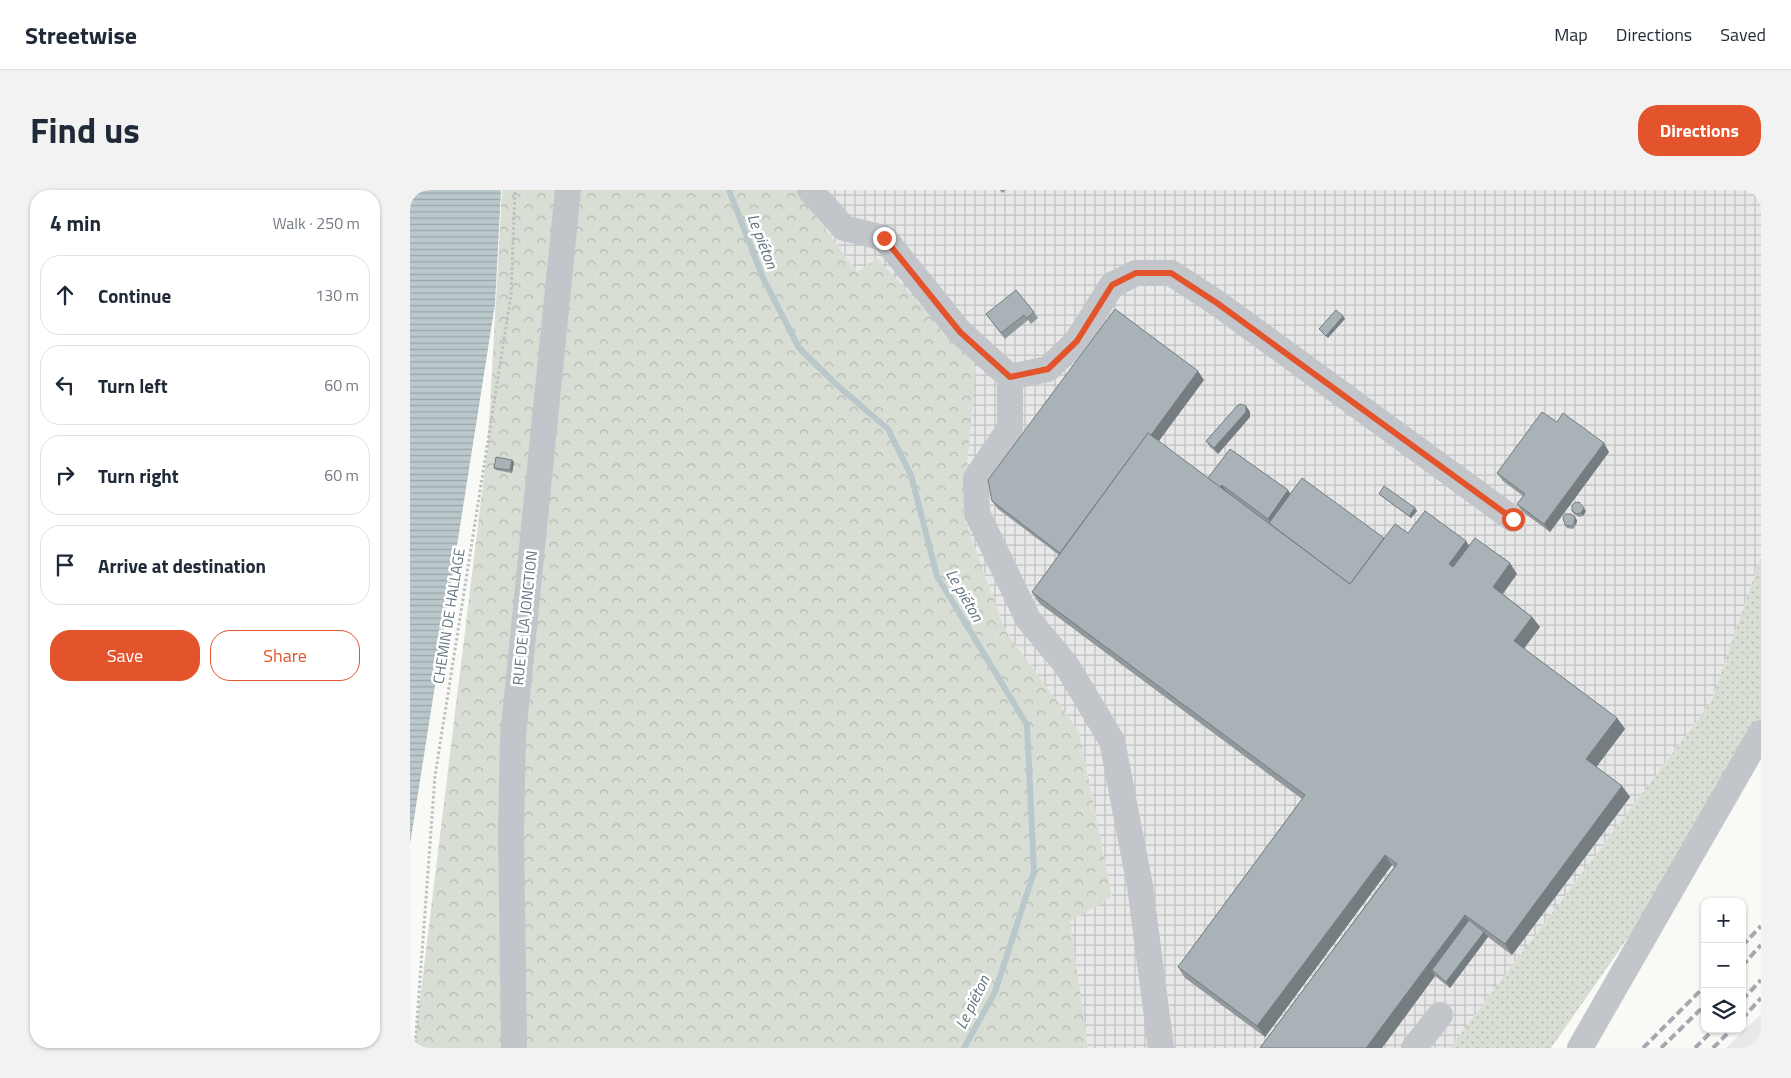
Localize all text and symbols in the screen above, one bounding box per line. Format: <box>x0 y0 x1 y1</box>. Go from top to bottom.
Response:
text: Streetwise <box>25 17 137 53</box>
text: Map <box>1554 21 1588 48</box>
text: Directions <box>1616 21 1692 48</box>
text: Saved <box>1720 21 1766 48</box>
text: Find us <box>30 103 140 157</box>
button: Directions <box>1638 105 1761 156</box>
text: 4 min <box>50 207 101 239</box>
water label: Le piéton <box>742 210 785 273</box>
text: Walk · 250 m <box>272 211 360 235</box>
route end <box>873 227 896 250</box>
icon: ahead <box>51 281 79 309</box>
text: Continue <box>98 281 171 310</box>
text: 130 m <box>315 283 359 307</box>
icon: left <box>51 371 79 399</box>
text: Turn left <box>98 371 168 400</box>
text: 60 m <box>324 373 359 397</box>
icon: right <box>51 461 79 489</box>
text: Turn right <box>98 461 179 490</box>
text: 60 m <box>324 463 359 487</box>
route start <box>1502 508 1525 531</box>
street label: CHEMIN DE HALLAGE <box>426 546 471 686</box>
street label: RUE DE LA JONCTION <box>506 549 543 686</box>
icon: arrive <box>51 551 79 579</box>
text: Arrive at destination <box>98 551 266 580</box>
water label: Le piéton <box>940 564 990 627</box>
button: Save <box>50 630 200 681</box>
button: Share <box>210 630 360 681</box>
map controls <box>1701 898 1746 1033</box>
button: + <box>1701 898 1746 943</box>
button: − <box>1701 943 1746 988</box>
water label: Le piéton <box>949 970 996 1033</box>
button: layers <box>1701 988 1746 1033</box>

